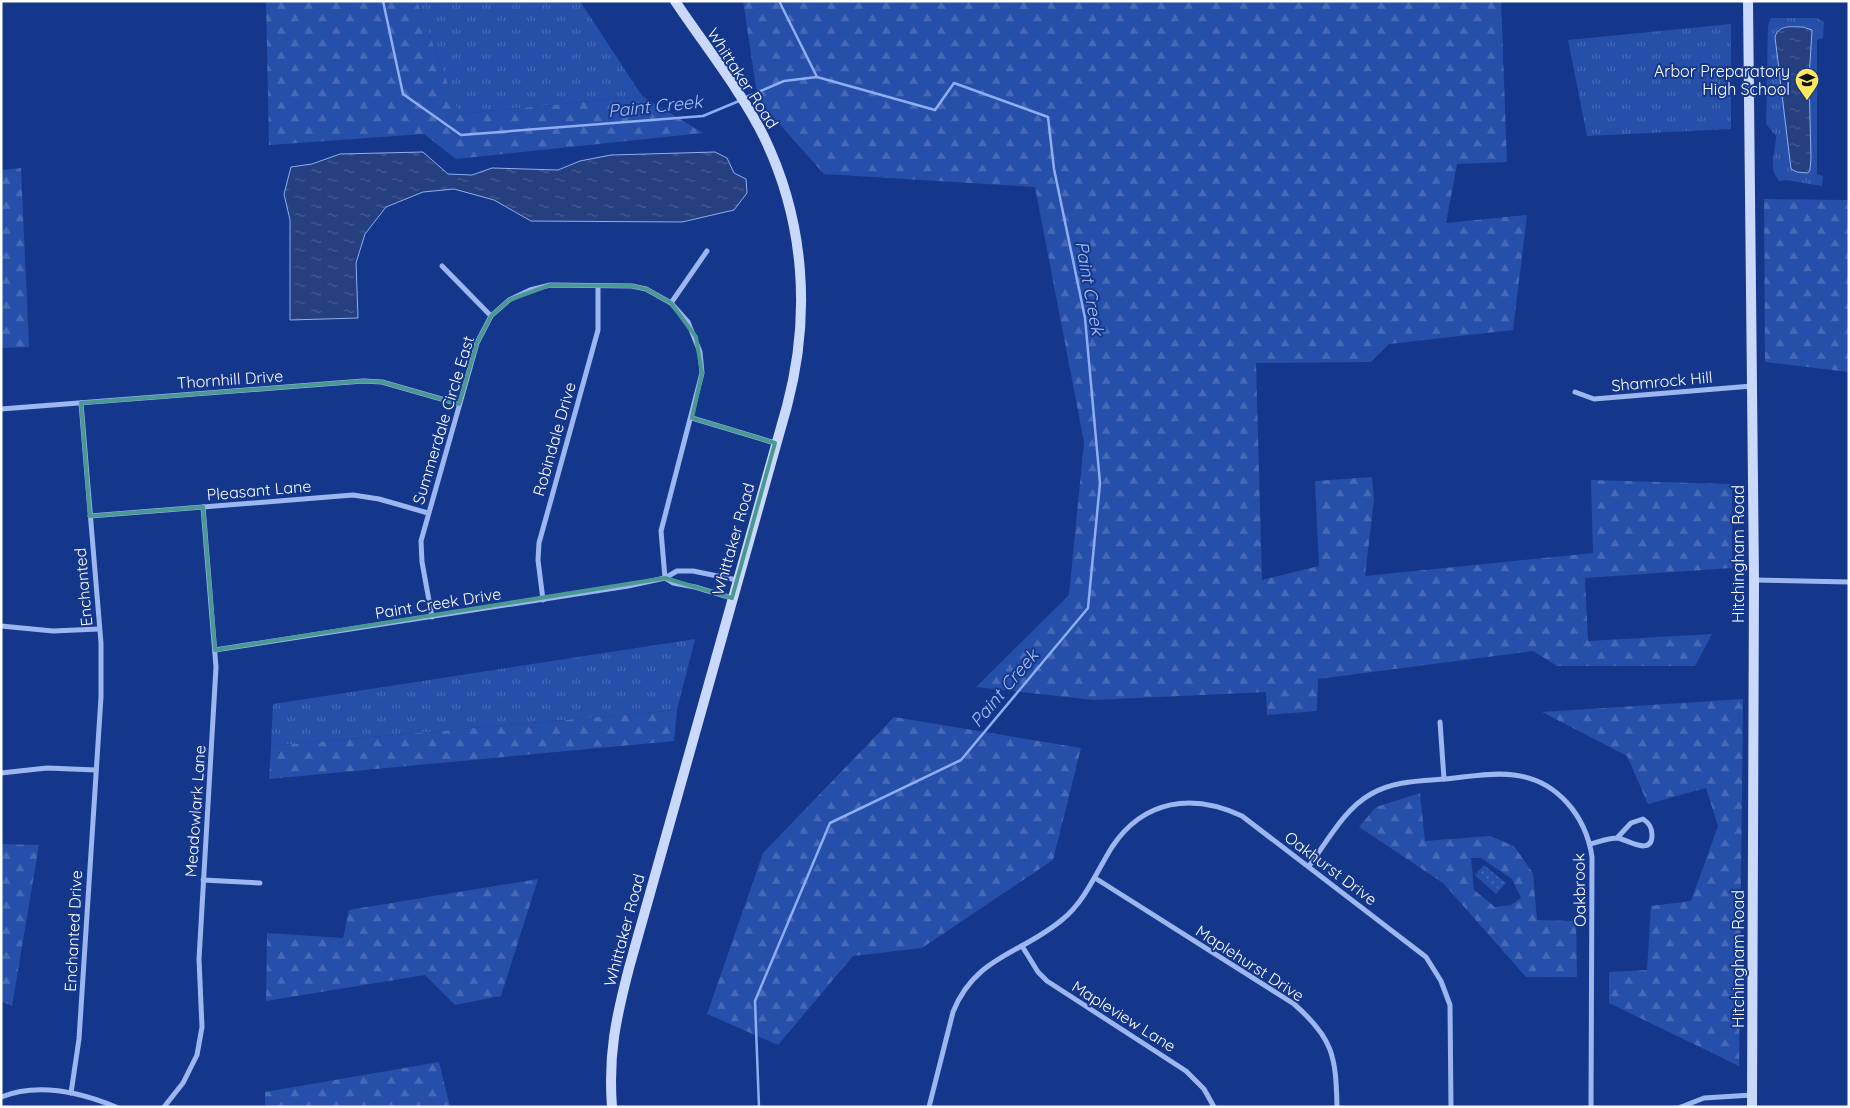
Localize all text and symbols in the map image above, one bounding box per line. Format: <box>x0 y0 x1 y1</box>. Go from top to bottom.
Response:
street label: Whittaker Road <box>703 24 783 132</box>
place label: Arbor Preparatory High School <box>1654 61 1790 99</box>
school or university icon: Arbor Preparatory High School <box>1794 67 1820 101</box>
water label: Paint Creek <box>607 89 705 122</box>
water label: Paint Creek <box>1070 239 1110 338</box>
street label: Summerdale Circle East <box>408 333 478 507</box>
street label: Thornhill Drive <box>176 365 284 393</box>
street label: Shamrock Hill <box>1611 367 1713 395</box>
street label: Robindale Drive <box>528 380 580 498</box>
street label: Pleasant Lane <box>206 475 312 505</box>
street label: Whittaker Road <box>707 480 759 598</box>
street label: Hitchingham Road <box>1728 485 1748 623</box>
street label: Enchanted <box>70 547 96 627</box>
street label: Paint Creek Drive <box>374 583 502 623</box>
water label: Paint Creek <box>965 643 1044 732</box>
street label: Meadowlark Lane <box>180 744 210 878</box>
street label: Oakhurst Drive <box>1281 827 1381 909</box>
street label: Oakbrook <box>1568 853 1590 927</box>
street label: Enchanted Drive <box>60 870 86 992</box>
street label: Whittaker Road <box>599 871 649 989</box>
street label: Hitchingham Road <box>1728 890 1748 1028</box>
street label: Maplehurst Drive <box>1192 920 1308 1006</box>
street label: Mapleview Lane <box>1068 976 1180 1056</box>

